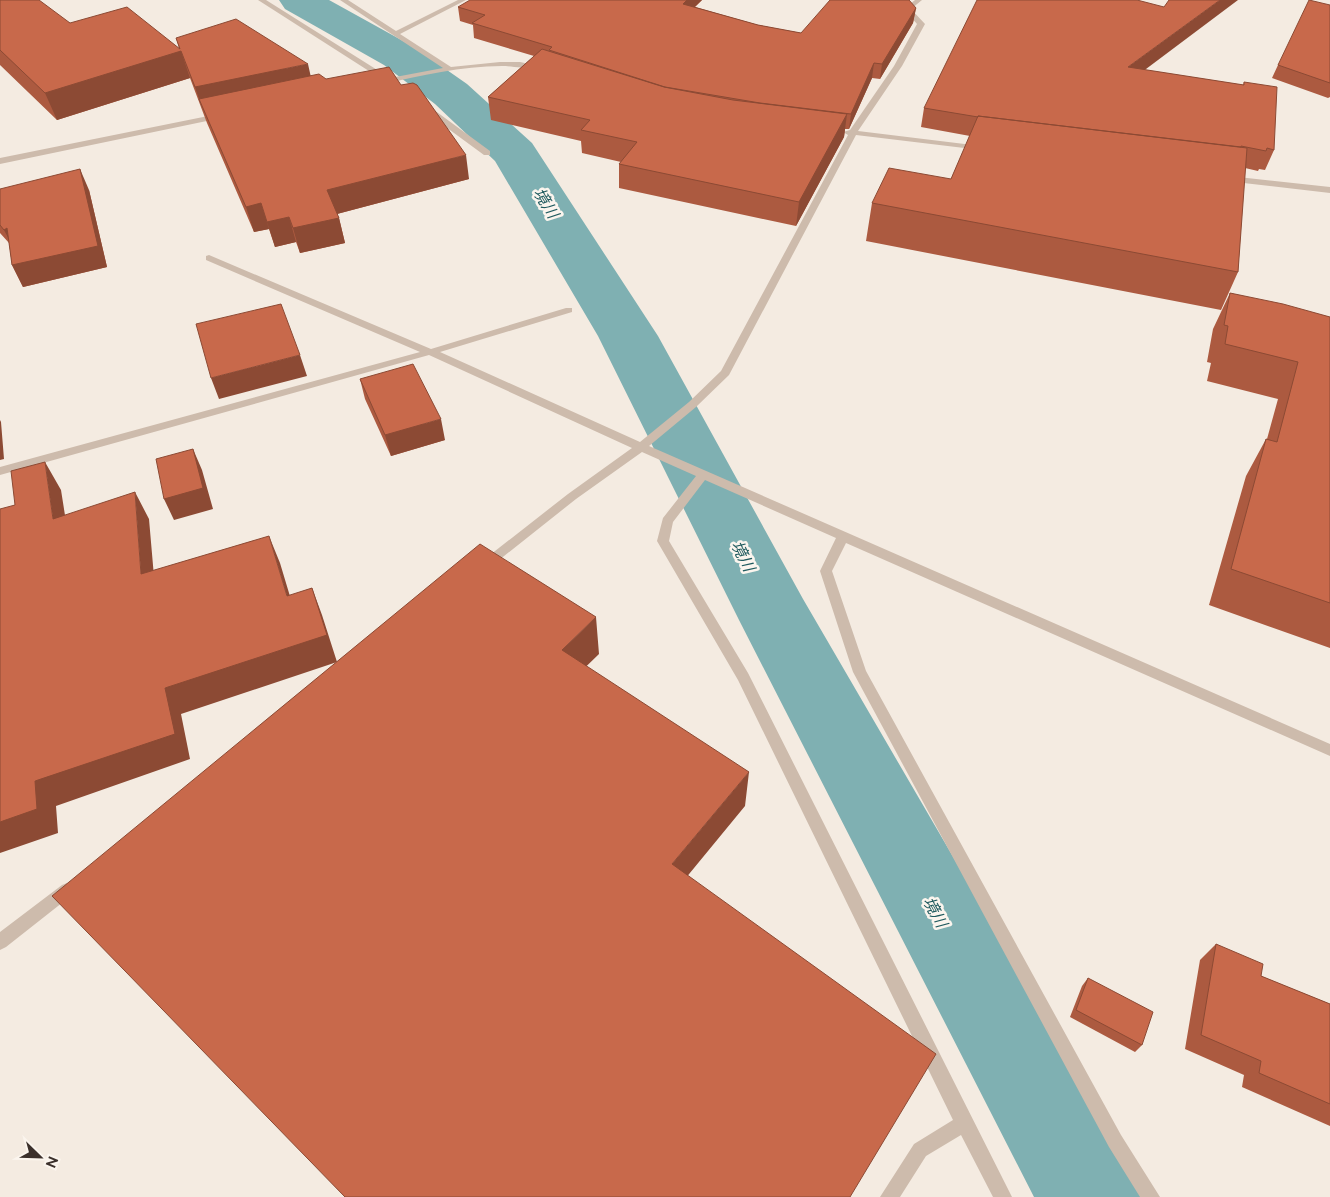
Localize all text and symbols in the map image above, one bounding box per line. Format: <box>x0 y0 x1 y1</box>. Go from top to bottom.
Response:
water label: 境川 <box>529 184 564 223</box>
water label: 境川 <box>727 537 760 576</box>
water label: 境川 <box>919 893 952 932</box>
north arrow <box>15 1132 65 1182</box>
text: N <box>43 1154 61 1170</box>

